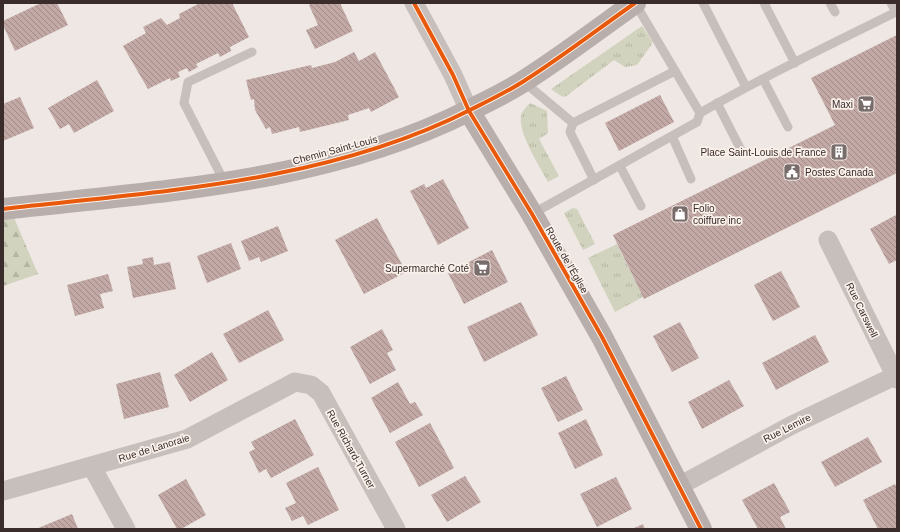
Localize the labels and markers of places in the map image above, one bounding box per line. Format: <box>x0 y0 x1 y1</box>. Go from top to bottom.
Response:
supermarket icon: Maxi <box>856 94 876 114</box>
place label: Maxi <box>832 99 853 110</box>
building icon: Place Saint-Louis de France <box>829 142 849 162</box>
place label: Place Saint-Louis de France <box>700 147 826 158</box>
public building icon: Postes Canada <box>782 162 802 182</box>
place label: Postes Canada <box>805 167 874 178</box>
place label: Folio coiffure inc <box>693 203 741 226</box>
shop icon: Folio coiffure inc <box>670 204 690 224</box>
supermarket icon: Supermarché Coté <box>472 258 492 278</box>
place label: Supermarché Coté <box>385 263 469 274</box>

